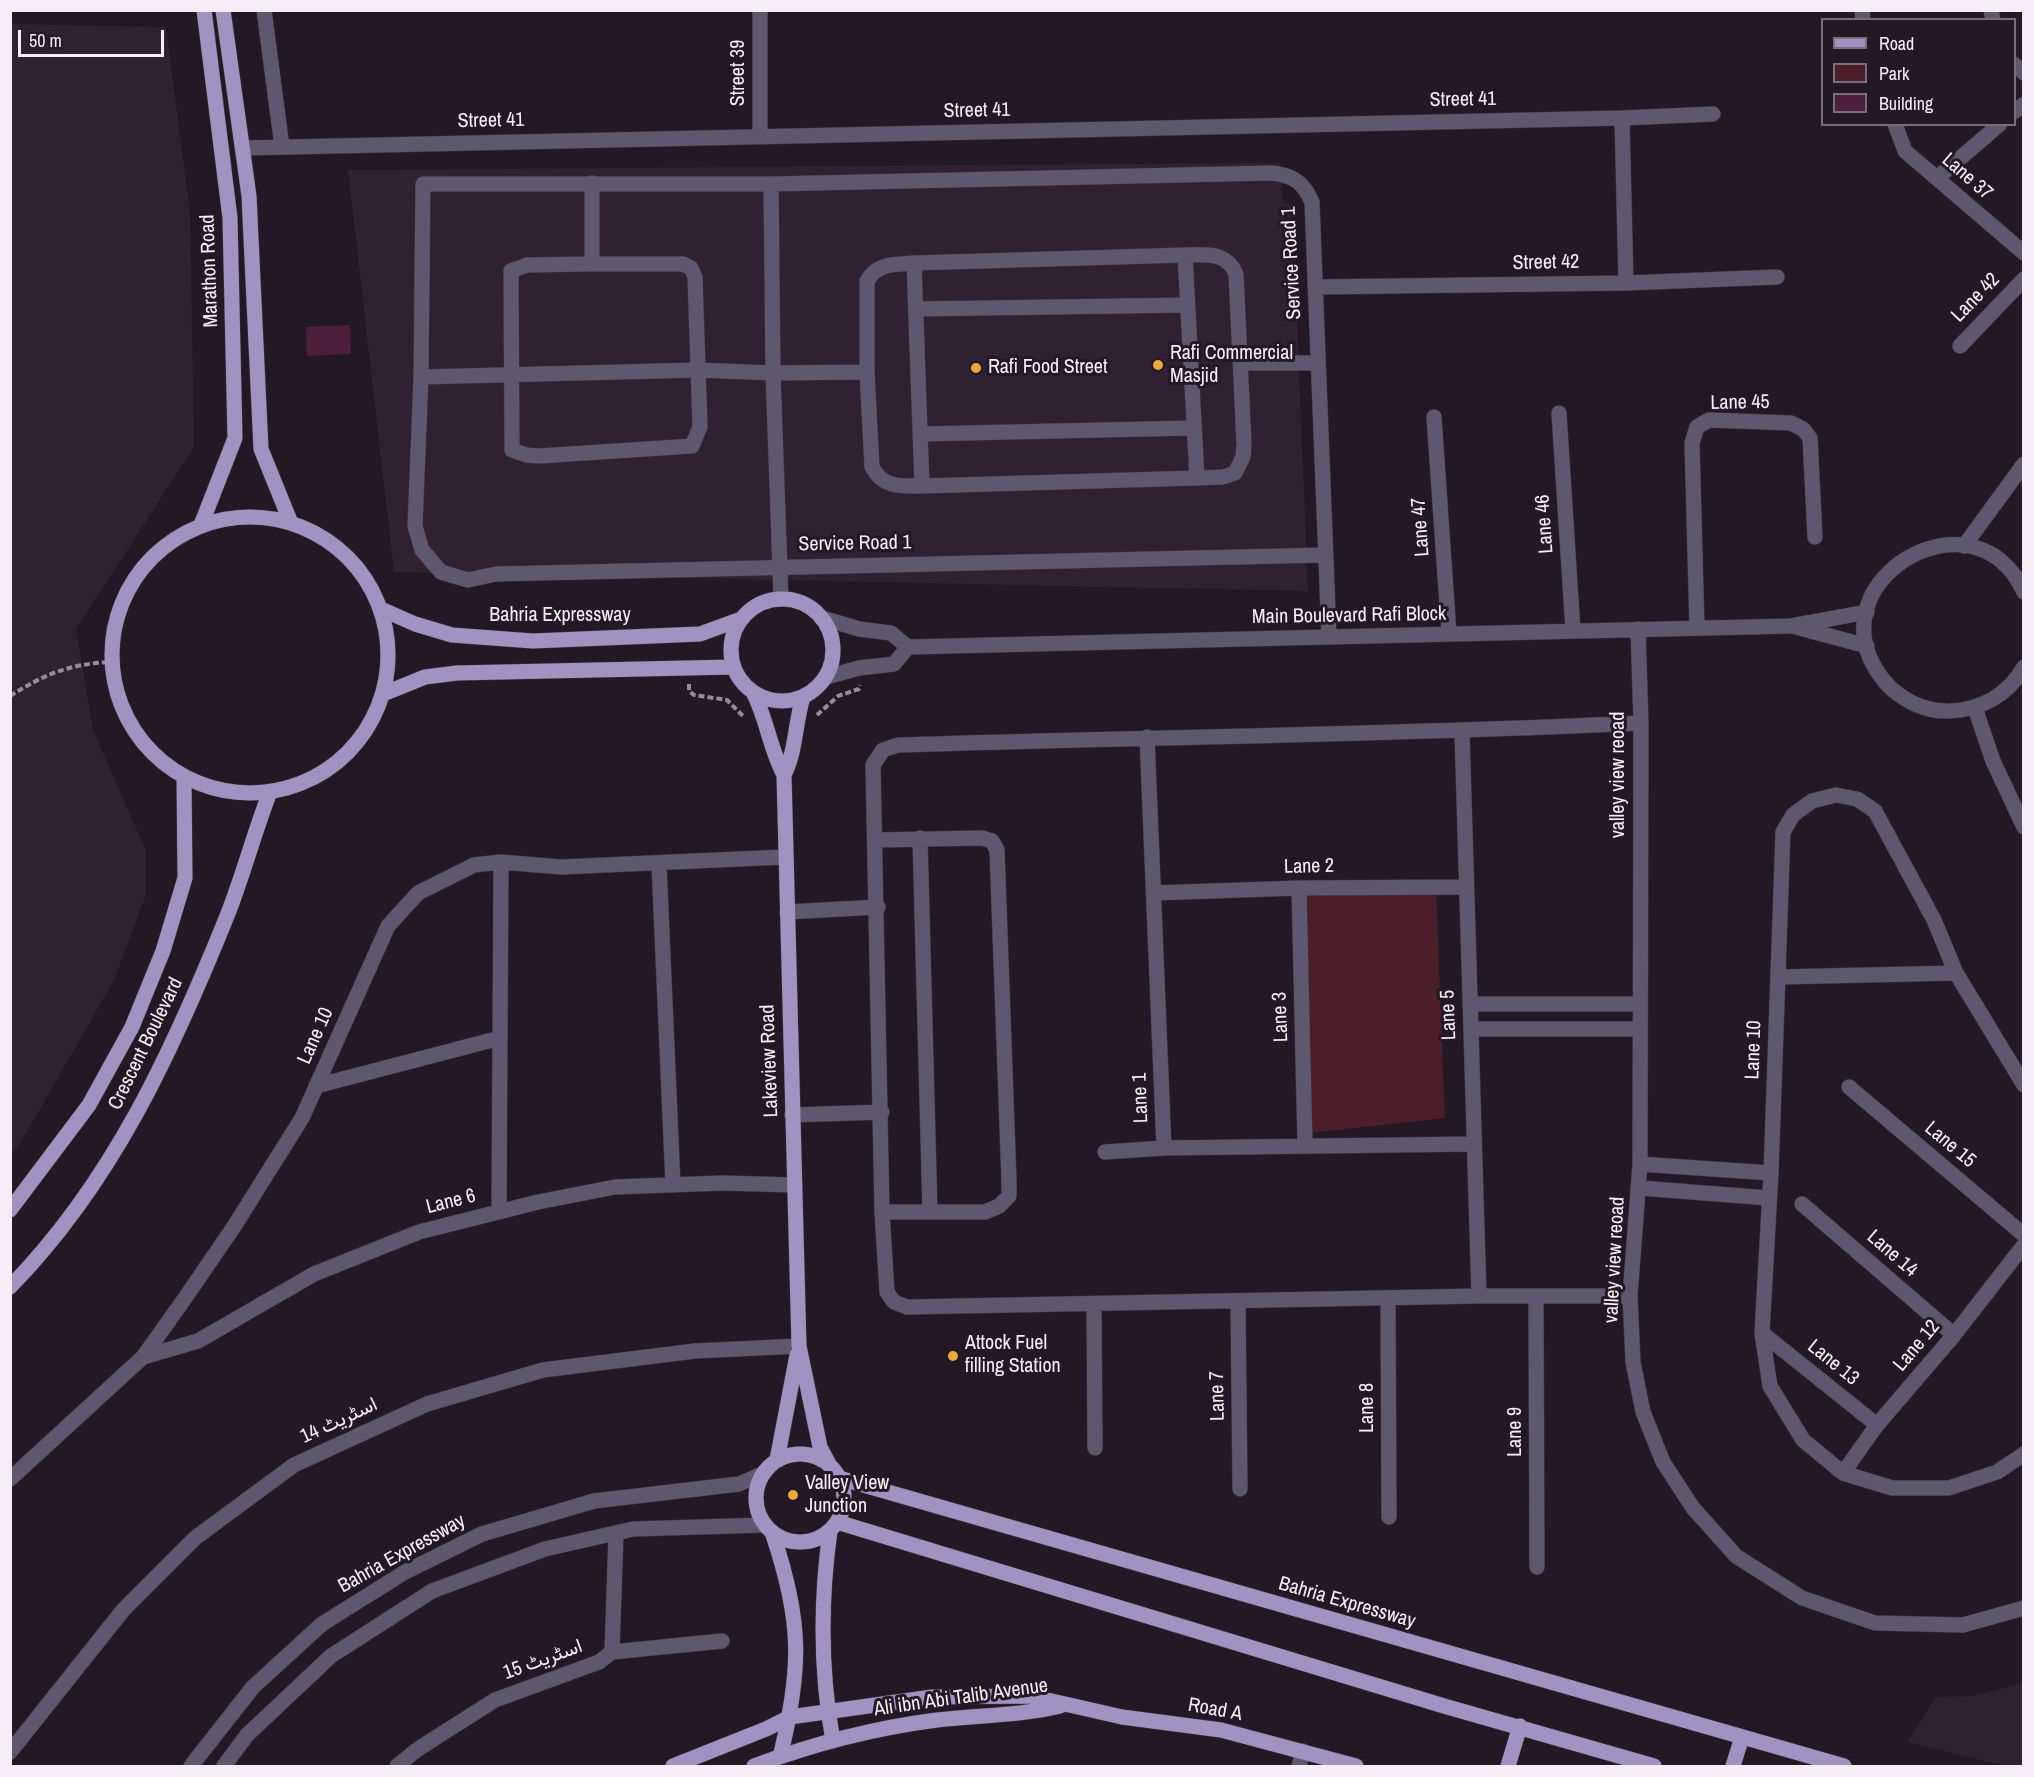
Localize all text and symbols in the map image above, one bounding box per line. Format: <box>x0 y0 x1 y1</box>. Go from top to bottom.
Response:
scale bar <box>21 18 166 56</box>
legend <box>1821 18 2016 126</box>
text: 50 m <box>29 28 62 53</box>
text: Road <box>1879 31 1914 56</box>
street label: Street 39 <box>727 40 751 106</box>
text: Park <box>1879 61 1909 86</box>
street label: Street 41 <box>1430 87 1496 113</box>
text: Building <box>1879 91 1933 116</box>
street label: Street 41 <box>944 98 1010 124</box>
street label: Street 41 <box>458 108 524 134</box>
street label: Lane 37 <box>1937 148 1997 206</box>
street label: Service Road 1 <box>1277 206 1307 320</box>
street label: Marathon Road <box>196 214 224 328</box>
street label: Street 42 <box>1513 250 1579 276</box>
street label: Lane 42 <box>1947 268 2005 328</box>
place label: Rafi Commercial Masjid <box>1170 342 1293 389</box>
place label: Rafi Food Street <box>988 356 1108 380</box>
marker: Rafi Commercial Masjid <box>1151 358 1165 372</box>
marker: Rafi Food Street <box>969 361 983 375</box>
street label: Lane 45 <box>1710 390 1770 416</box>
street label: Lane 46 <box>1531 494 1559 554</box>
street label: Lane 47 <box>1407 497 1435 557</box>
street label: Service Road 1 <box>798 531 912 557</box>
street label: Main Boulevard Rafi Block <box>1252 602 1446 630</box>
street label: Bahria Expressway <box>489 604 631 628</box>
street label: valley view reoad <box>1607 712 1631 838</box>
street label: Lane 2 <box>1284 855 1334 879</box>
street label: Crescent Boulevard <box>104 974 188 1114</box>
street label: Lane 5 <box>1436 990 1462 1040</box>
street label: Lane 3 <box>1268 992 1294 1042</box>
street label: Lane 10 <box>293 1004 339 1068</box>
street label: Lakeview Road <box>756 1004 784 1118</box>
street label: Lane 10 <box>1741 1020 1767 1080</box>
street label: Lane 1 <box>1128 1073 1154 1123</box>
street label: Lane 15 <box>1920 1117 1980 1173</box>
street label: Lane 6 <box>424 1184 478 1220</box>
street label: valley view reoad <box>1600 1196 1630 1324</box>
street label: Lane 14 <box>1862 1225 1922 1283</box>
street label: Lane 12 <box>1889 1316 1945 1376</box>
place label: Attock Fuel filling Station <box>965 1332 1061 1379</box>
street label: Lane 13 <box>1802 1335 1864 1391</box>
marker: Attock Fuel filling Station <box>946 1349 960 1363</box>
street label: Lane 7 <box>1206 1371 1230 1421</box>
street label: Lane 8 <box>1356 1383 1380 1433</box>
street label: اسٹریٹ 14 <box>297 1393 381 1449</box>
street label: Lane 9 <box>1504 1407 1528 1457</box>
place label: Valley View Junction <box>805 1472 889 1519</box>
marker: Valley View Junction <box>786 1488 800 1502</box>
street label: Bahria Expressway <box>334 1509 470 1599</box>
street label: Bahria Expressway <box>1276 1572 1418 1634</box>
street label: اسٹریٹ 15 <box>500 1635 586 1685</box>
street label: Ali ibn Abi Talib Avenue <box>873 1674 1049 1722</box>
street label: Road A <box>1186 1693 1244 1727</box>

